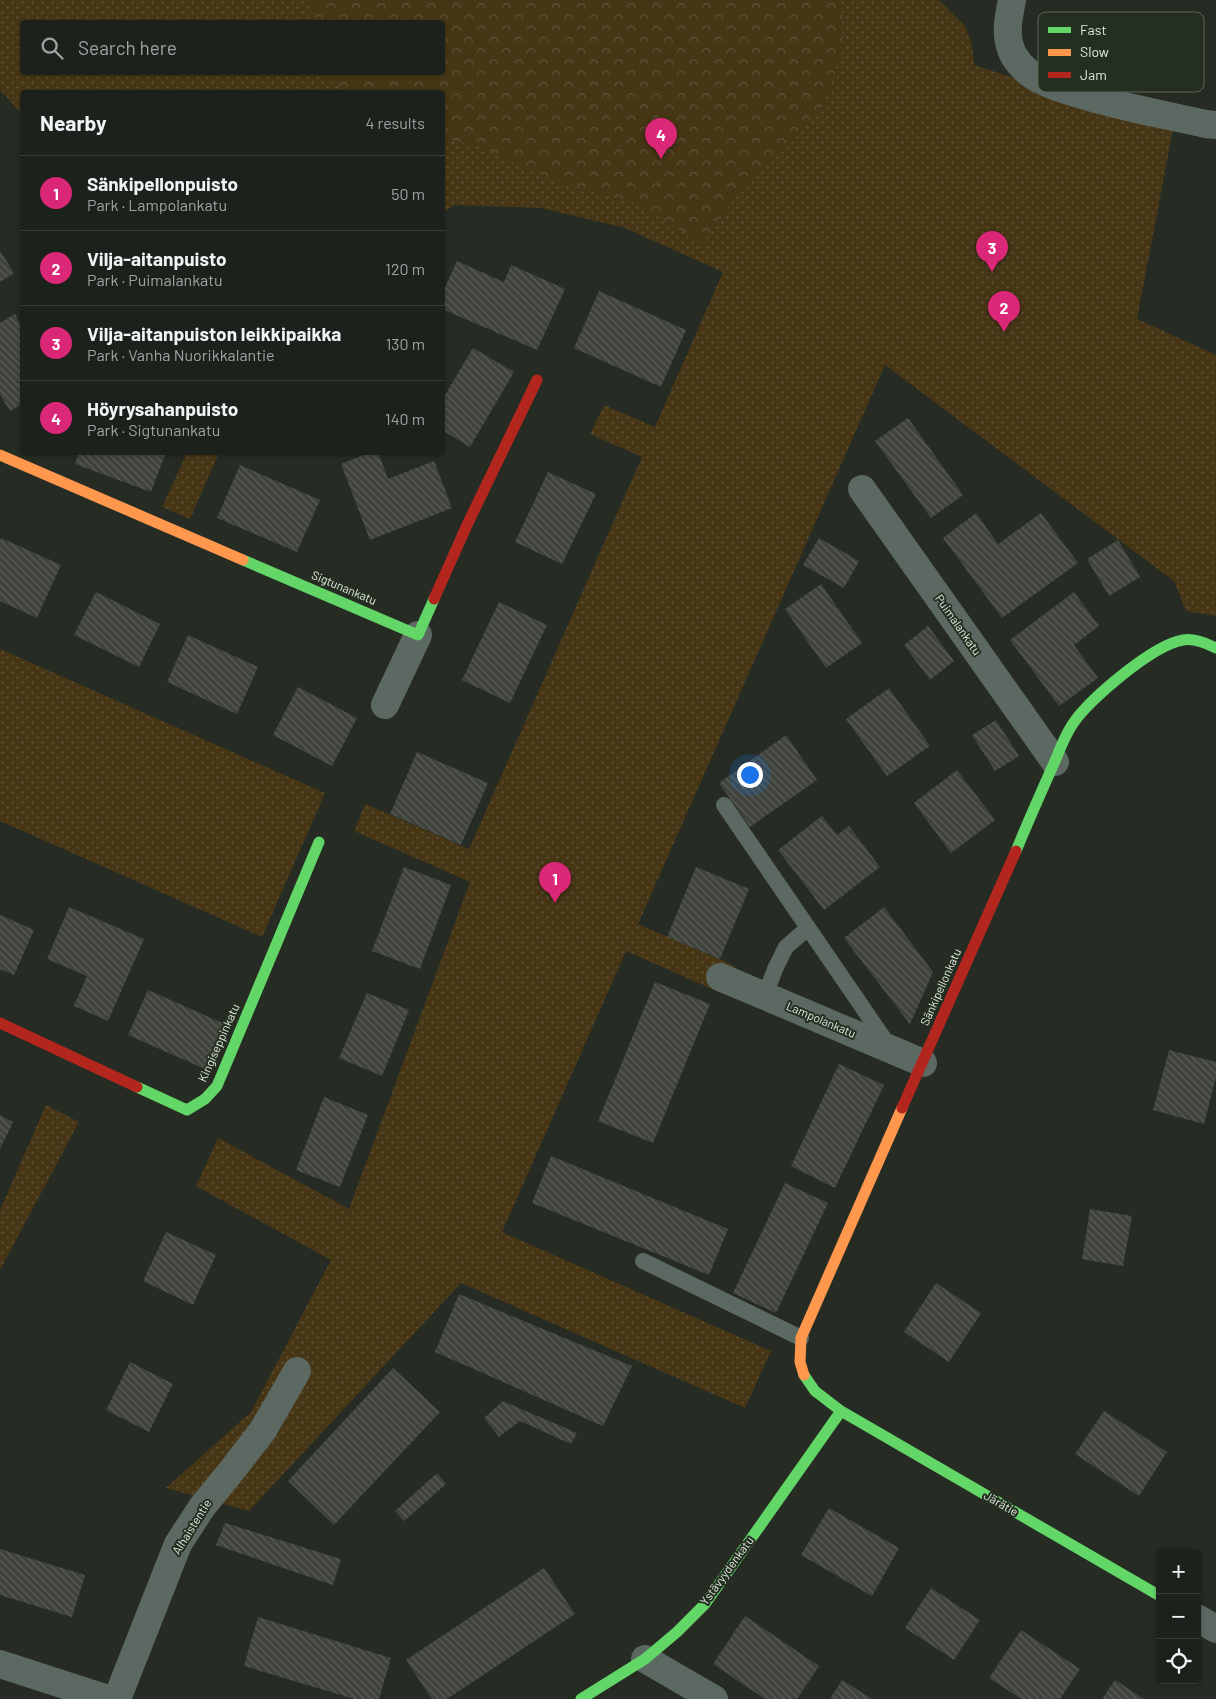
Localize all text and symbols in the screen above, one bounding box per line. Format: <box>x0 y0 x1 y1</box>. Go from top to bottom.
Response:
legend <box>1038 12 1204 92</box>
search box <box>20 20 445 75</box>
text: Fast <box>1080 21 1106 38</box>
icon: search <box>38 34 66 62</box>
text: Search here <box>78 36 177 59</box>
text: Slow <box>1080 43 1109 60</box>
text: Jam <box>1080 66 1107 83</box>
text: Nearby <box>40 110 106 135</box>
text: 4 results <box>365 113 425 132</box>
pin: 4 <box>645 118 677 159</box>
text: Sänkipellonpuisto <box>87 172 238 195</box>
text: 1 <box>53 184 59 203</box>
text: 50 m <box>391 184 425 203</box>
text: Park · Lampolankatu <box>87 195 227 214</box>
pin: 3 <box>976 231 1008 272</box>
text: Vilja-aitanpuisto <box>87 247 227 270</box>
text: 2 <box>52 259 60 278</box>
text: 120 m <box>385 259 425 278</box>
text: Park · Puimalankatu <box>87 270 223 289</box>
pin: 2 <box>988 291 1020 332</box>
text: Vilja-aitanpuiston leikkipaikka <box>87 322 341 345</box>
text: 3 <box>52 334 60 353</box>
text: 130 m <box>386 334 425 353</box>
text: Park · Vanha Nuorikkalantie <box>87 345 275 364</box>
text: Höyrysahanpuisto <box>87 397 238 420</box>
text: 4 <box>51 409 61 428</box>
text: 140 m <box>385 409 425 428</box>
text: Park · Sigtunankatu <box>87 420 220 439</box>
street label: Sigtunankatu <box>310 567 379 607</box>
street label: Puimalankatu <box>933 591 985 657</box>
your location <box>737 762 763 788</box>
pin: 1 <box>539 862 571 903</box>
street label: Sänkipellonkatu <box>917 946 963 1027</box>
street label: Lampolankatu <box>785 998 858 1040</box>
street label: Kingiseppinkatu <box>195 1001 242 1084</box>
street label: Järätie <box>982 1488 1021 1519</box>
street label: Alhaistentie <box>169 1496 214 1557</box>
street label: Ystävyydenkatu <box>697 1533 756 1607</box>
map controls <box>1156 1549 1201 1684</box>
button: + <box>1156 1549 1201 1594</box>
button: − <box>1156 1594 1201 1639</box>
button: locate <box>1156 1639 1201 1684</box>

